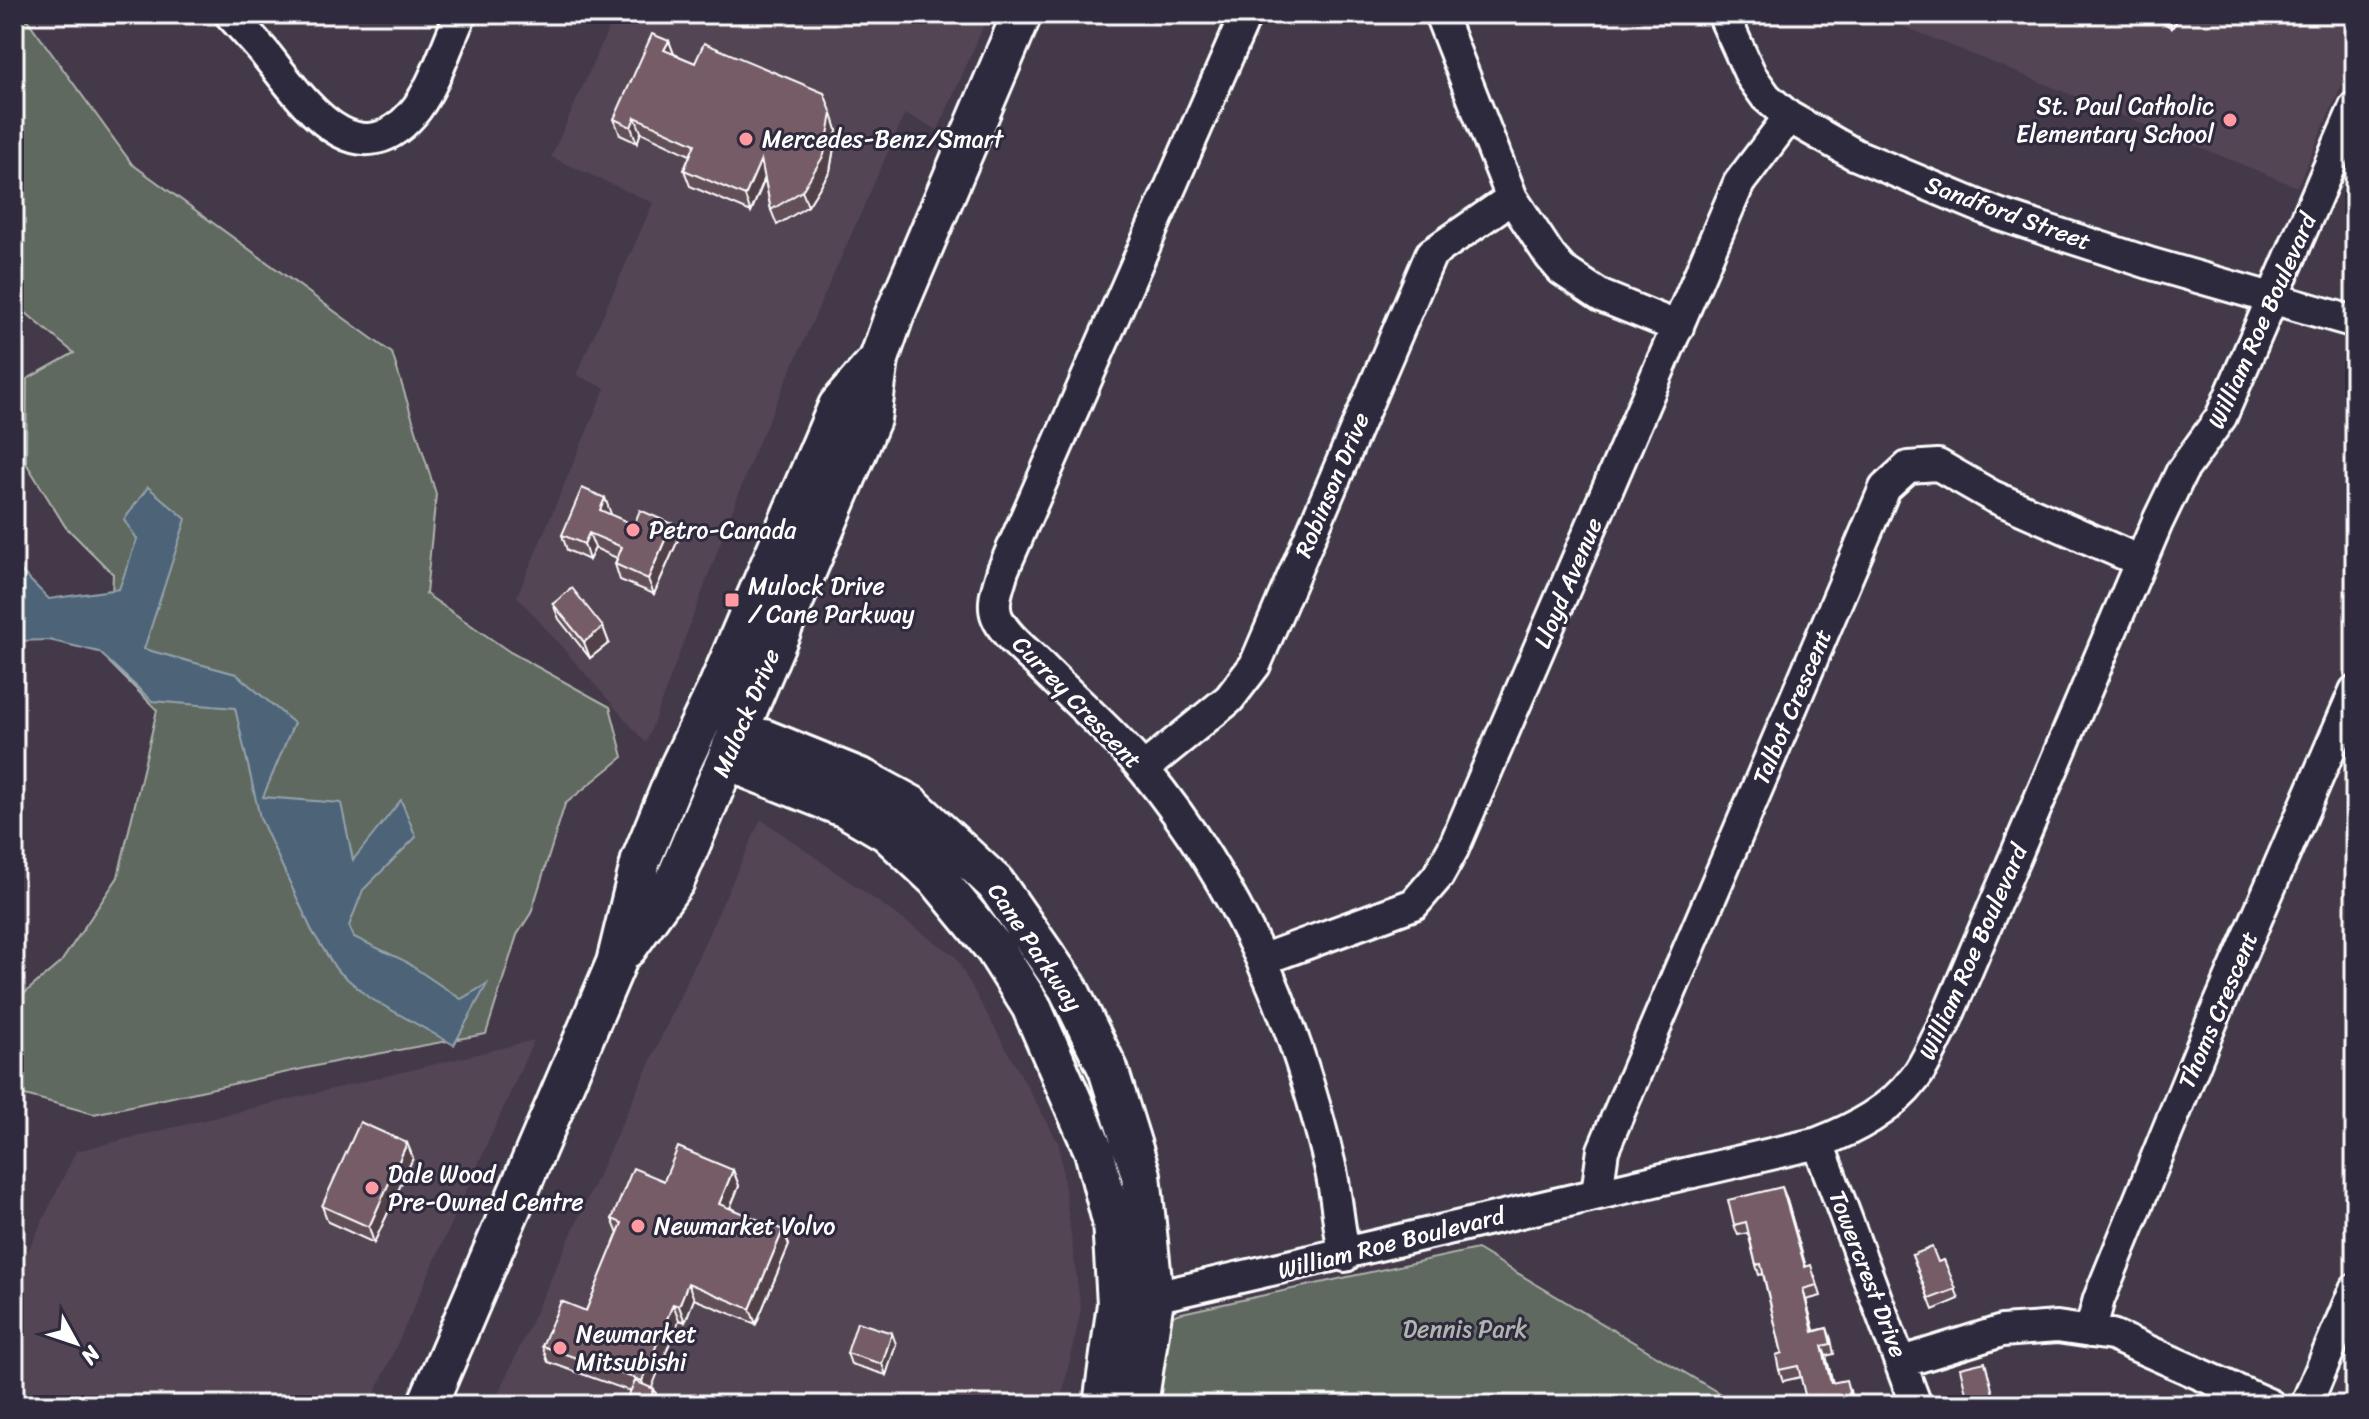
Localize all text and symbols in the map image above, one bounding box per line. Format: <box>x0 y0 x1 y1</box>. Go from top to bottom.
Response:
place label: St. Paul Catholic Elementary School <box>2016 85 2215 155</box>
marker: St. Paul Catholic Elementary School <box>2221 111 2239 129</box>
place label: Mercedes-Benz/Smart <box>762 118 1005 160</box>
marker: Mercedes-Benz/Smart <box>737 130 755 148</box>
street label: Sandford Street <box>1919 164 2097 262</box>
street label: William Roe Boulevard <box>2196 204 2329 436</box>
street label: Robinson Drive <box>1282 406 1382 564</box>
place label: Petro-Canada <box>649 509 797 551</box>
street label: Lloyd Avenue <box>1522 511 1614 655</box>
marker: Petro-Canada <box>624 521 642 539</box>
place label: Mulock Drive / Cane Parkway <box>748 565 915 635</box>
marker: Mulock Drive / Cane Parkway <box>723 591 741 609</box>
street label: Talbot Crescent <box>1740 622 1844 792</box>
street label: Currey Crescent <box>1002 625 1152 779</box>
street label: Mulock Drive <box>700 642 792 784</box>
street label: William Roe Boulevard <box>1907 835 2040 1067</box>
street label: Cane Parkway <box>976 874 1094 1021</box>
street label: Thoms Crescent <box>2166 925 2270 1095</box>
place label: Dale Wood Pre-Owned Centre <box>388 1153 584 1223</box>
marker: Dale Wood Pre-Owned Centre <box>363 1179 381 1197</box>
street label: Towercrest Drive <box>1817 1184 1919 1364</box>
street label: William Roe Boulevard <box>1273 1194 1511 1291</box>
place label: Newmarket Volvo <box>654 1205 836 1247</box>
marker: Newmarket Volvo <box>629 1217 647 1235</box>
north arrow <box>36 1303 116 1383</box>
park label: Dennis Park <box>1403 1308 1527 1350</box>
place label: Newmarket Mitsubishi <box>576 1313 697 1383</box>
text: N <box>71 1336 111 1374</box>
marker: Newmarket Mitsubishi <box>551 1339 569 1357</box>

